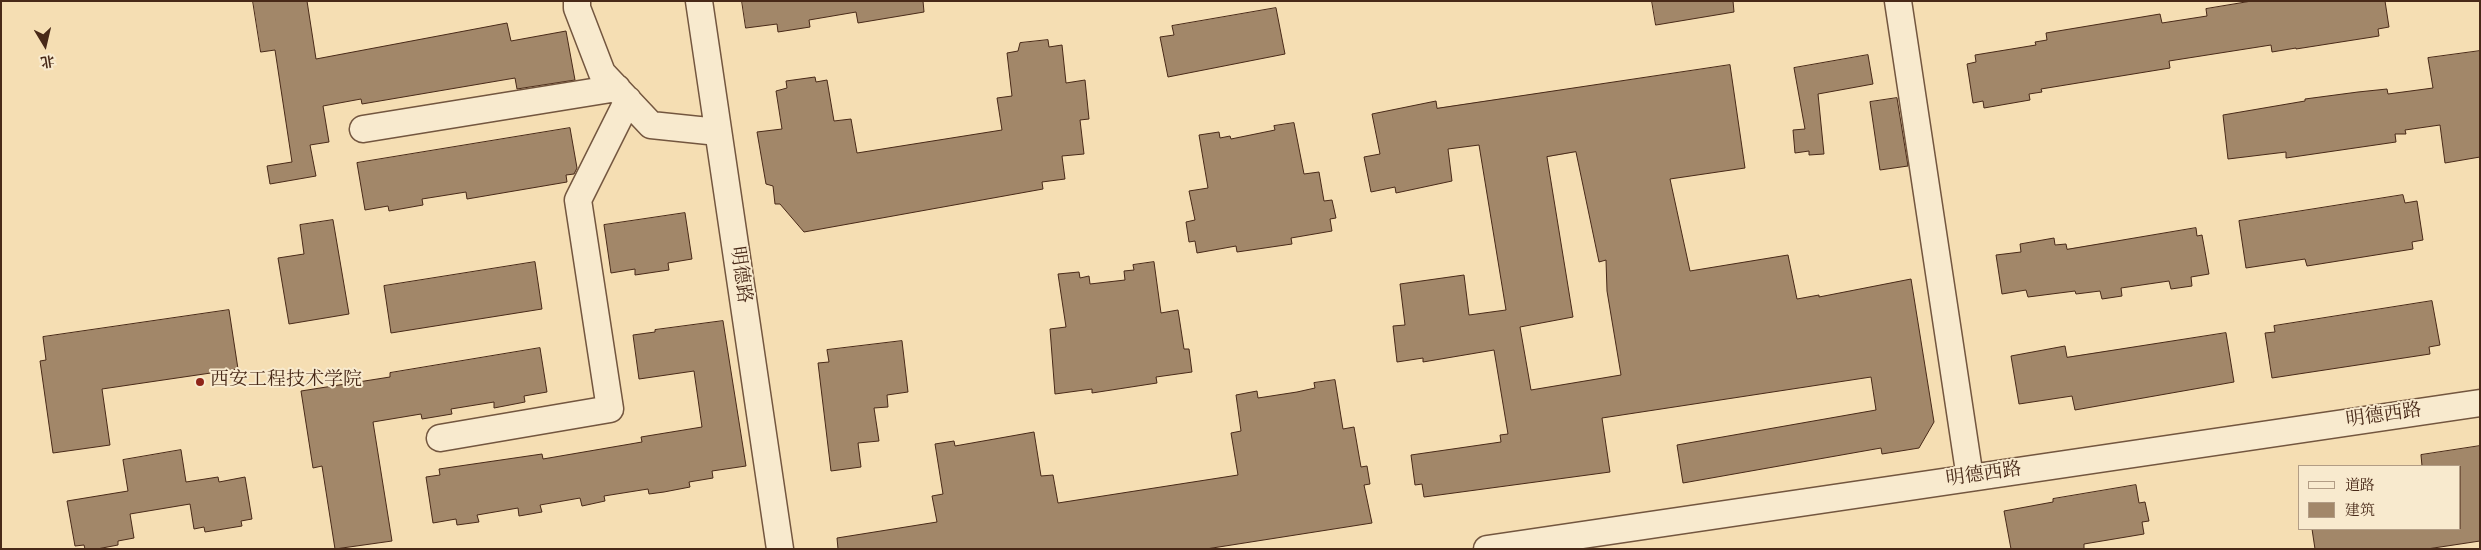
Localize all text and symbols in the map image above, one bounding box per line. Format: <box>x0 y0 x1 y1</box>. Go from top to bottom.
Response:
north arrow <box>20 20 70 70</box>
text: 北 <box>39 50 56 71</box>
street label: 明德路 <box>724 245 754 305</box>
place label: 西安工程技术学院 <box>210 371 362 393</box>
marker: 西安工程技术学院 <box>194 376 206 388</box>
street label: 明德西路 <box>2345 400 2423 434</box>
street label: 明德西路 <box>1945 459 2023 493</box>
legend <box>2298 465 2461 530</box>
text: 道路 <box>2345 476 2375 497</box>
text: 建筑 <box>2345 501 2375 522</box>

